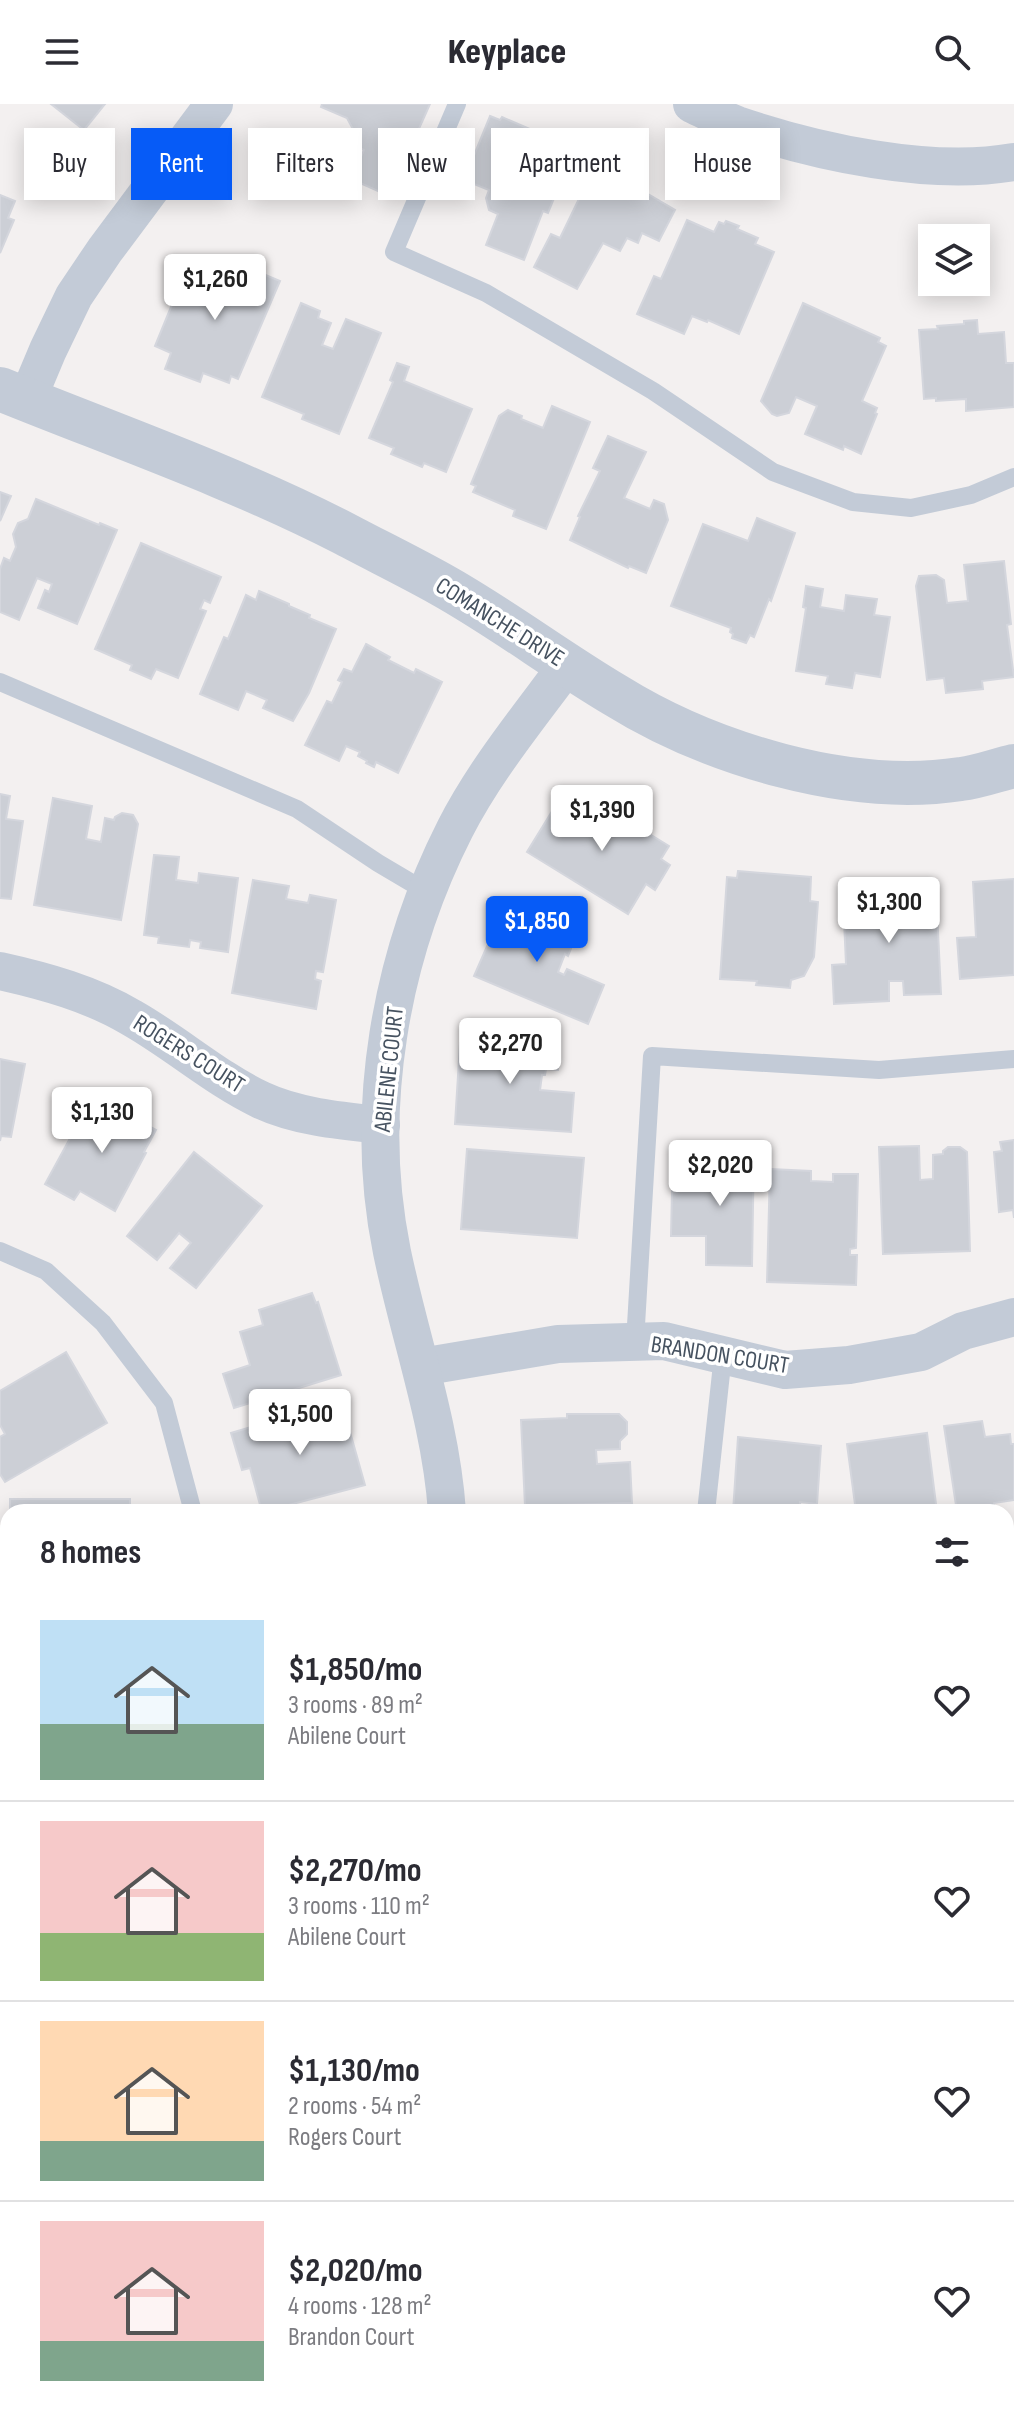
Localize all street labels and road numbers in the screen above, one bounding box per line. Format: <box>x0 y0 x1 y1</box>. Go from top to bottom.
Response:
street label: COMANCHE DRIVE <box>430 571 570 673</box>
street label: ABILENE COURT <box>368 1004 410 1134</box>
street label: ROGERS COURT <box>128 1008 250 1100</box>
street label: BRANDON COURT <box>649 1330 791 1380</box>

